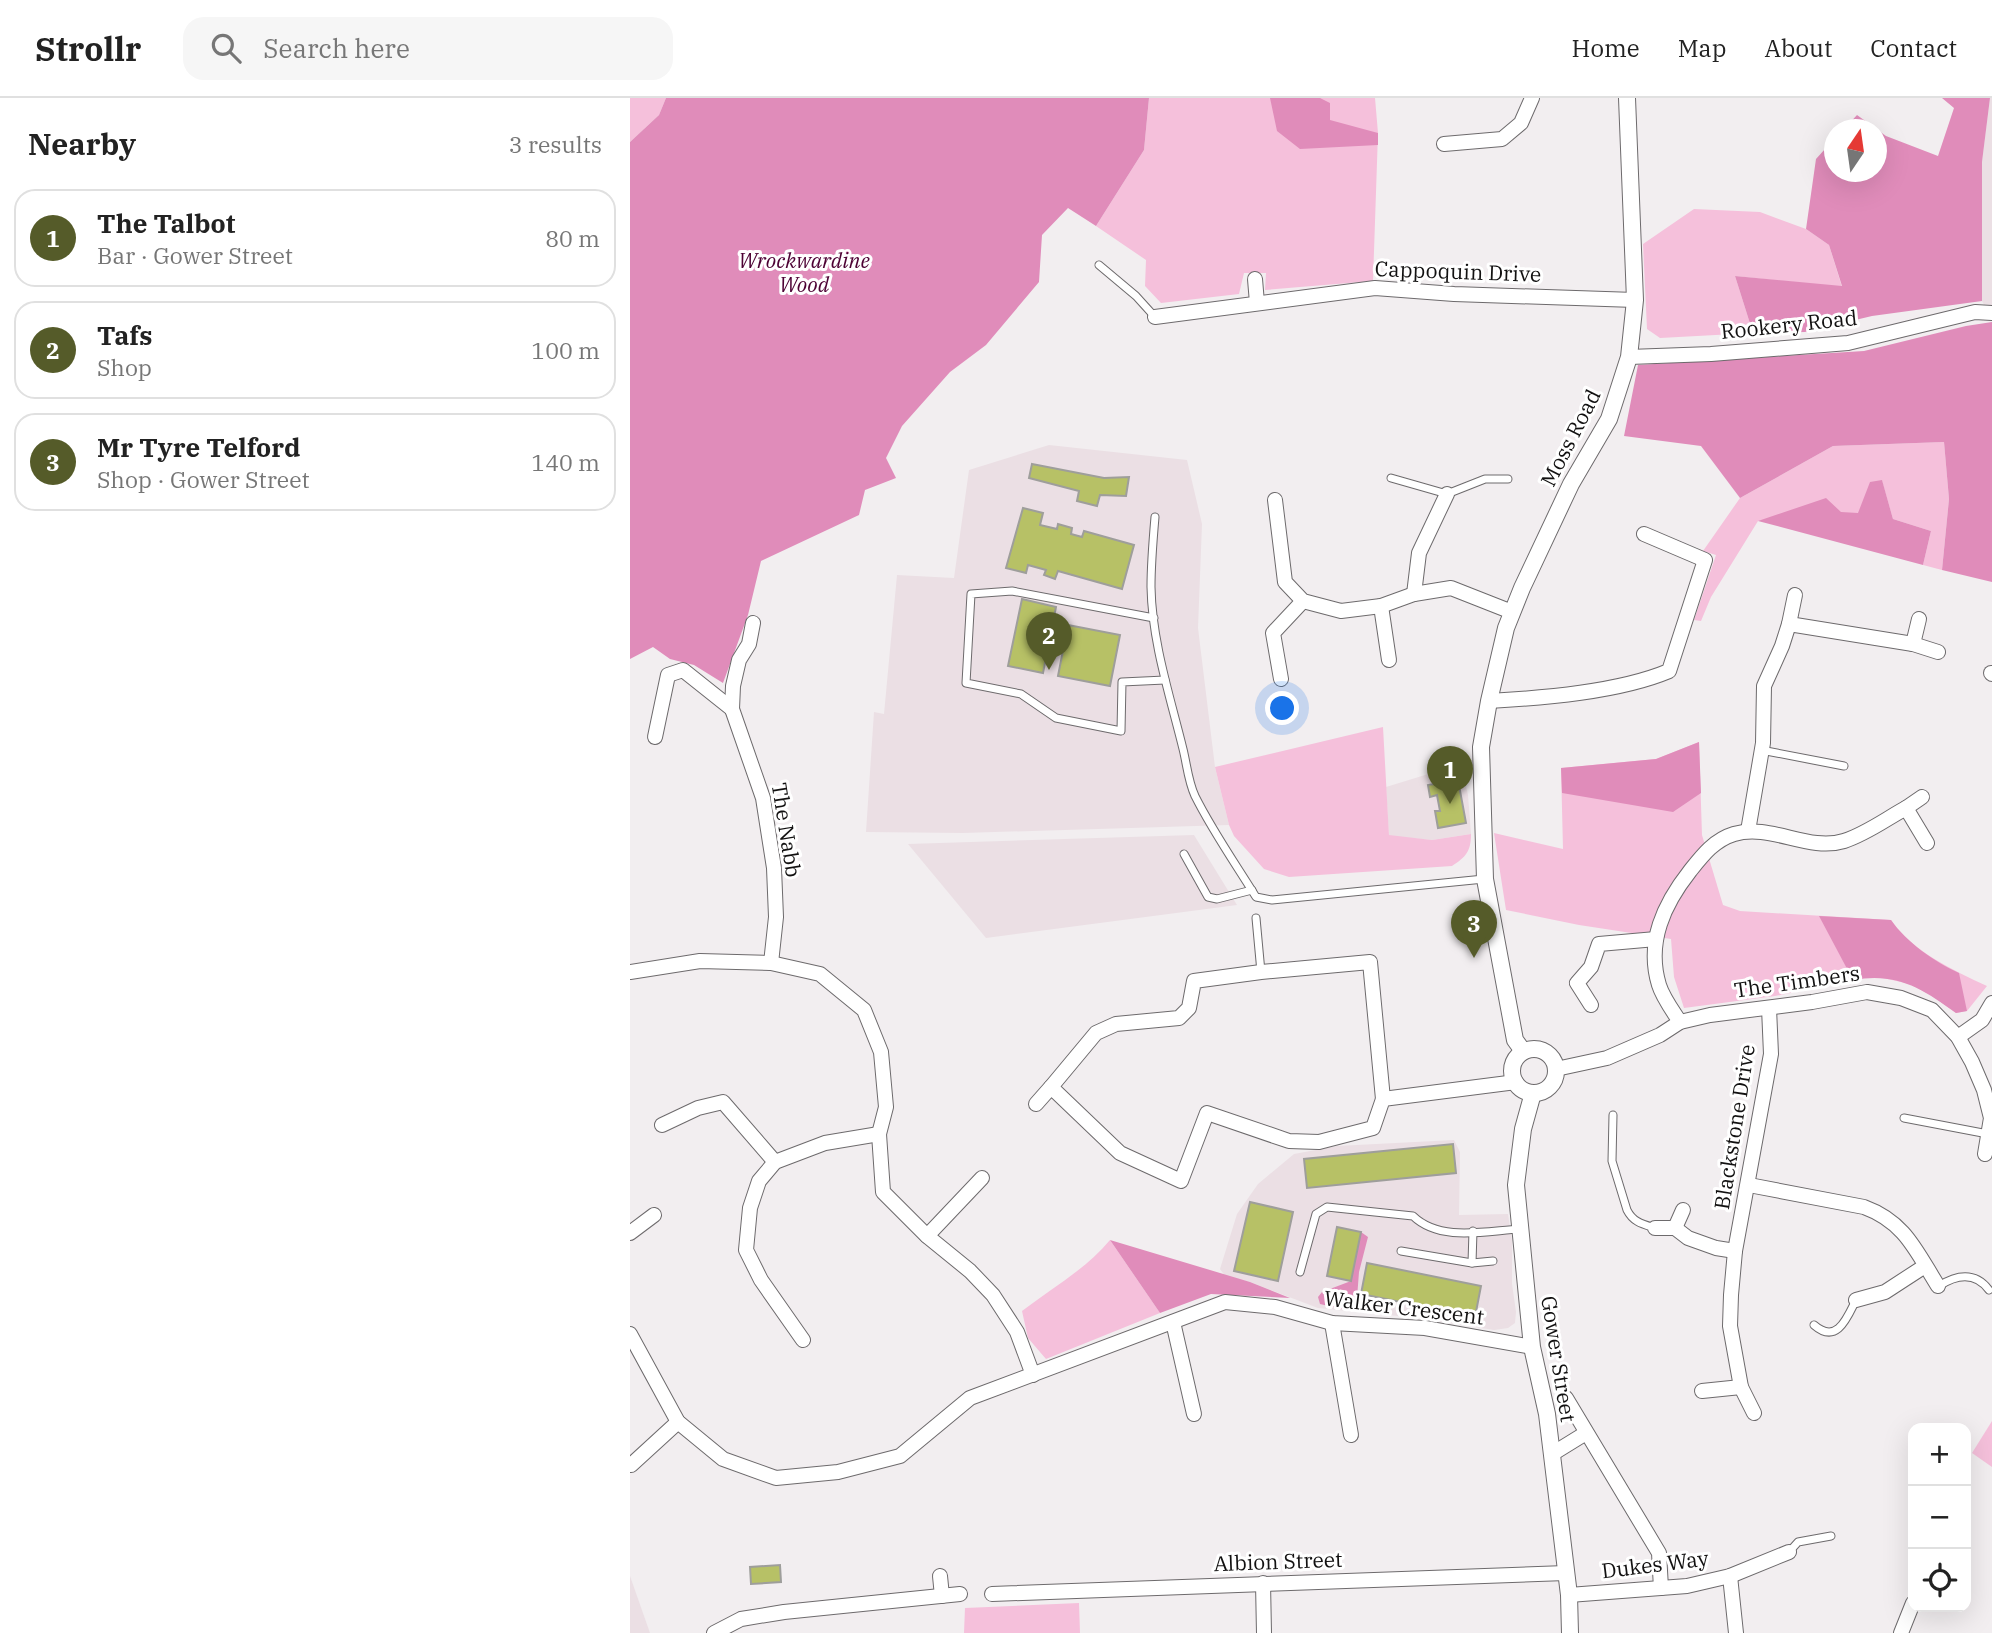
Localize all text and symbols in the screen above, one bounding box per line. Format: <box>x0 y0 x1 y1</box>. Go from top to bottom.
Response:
search box <box>183 17 673 80</box>
text: Strollr <box>35 27 141 70</box>
icon: search <box>207 29 245 67</box>
text: Search here <box>263 31 410 65</box>
text: Home <box>1572 32 1640 64</box>
text: Map <box>1678 32 1726 64</box>
text: About <box>1764 32 1832 64</box>
text: Contact <box>1870 32 1957 64</box>
north arrow <box>1824 119 1887 182</box>
text: Nearby <box>28 124 136 163</box>
text: 3 results <box>509 129 602 159</box>
text: The Talbot <box>97 206 235 240</box>
text: 1 <box>46 223 60 253</box>
text: 80 m <box>545 223 600 253</box>
text: Bar · Gower Street <box>97 240 293 270</box>
park label: Wrockwardine Wood <box>738 246 870 298</box>
street label: Cappoquin Drive <box>1374 254 1542 288</box>
street label: Rookery Road <box>1719 303 1859 345</box>
text: Tafs <box>97 318 152 352</box>
text: 2 <box>46 335 60 365</box>
text: 100 m <box>531 335 600 365</box>
text: Shop <box>97 352 152 382</box>
street label: Moss Road <box>1534 384 1607 491</box>
text: Mr Tyre Telford <box>97 430 300 464</box>
text: 3 <box>46 447 60 477</box>
text: 140 m <box>531 447 600 477</box>
text: Shop · Gower Street <box>97 464 310 494</box>
pin: 2 <box>1026 612 1072 670</box>
your location <box>1265 691 1299 725</box>
pin: 1 <box>1427 746 1473 804</box>
street label: The Nabb <box>766 780 808 879</box>
pin: 3 <box>1451 900 1497 958</box>
street label: The Timbers <box>1732 958 1862 1004</box>
street label: Blackstone Drive <box>1707 1042 1761 1211</box>
street label: Walker Crescent <box>1322 1283 1486 1331</box>
street label: Gower Street <box>1535 1294 1583 1424</box>
map controls <box>1908 1423 1971 1612</box>
button: + <box>1908 1423 1971 1486</box>
button: − <box>1908 1486 1971 1549</box>
street label: Dukes Way <box>1600 1543 1711 1584</box>
street label: Albion Street <box>1213 1545 1343 1577</box>
button: locate <box>1908 1549 1971 1612</box>

